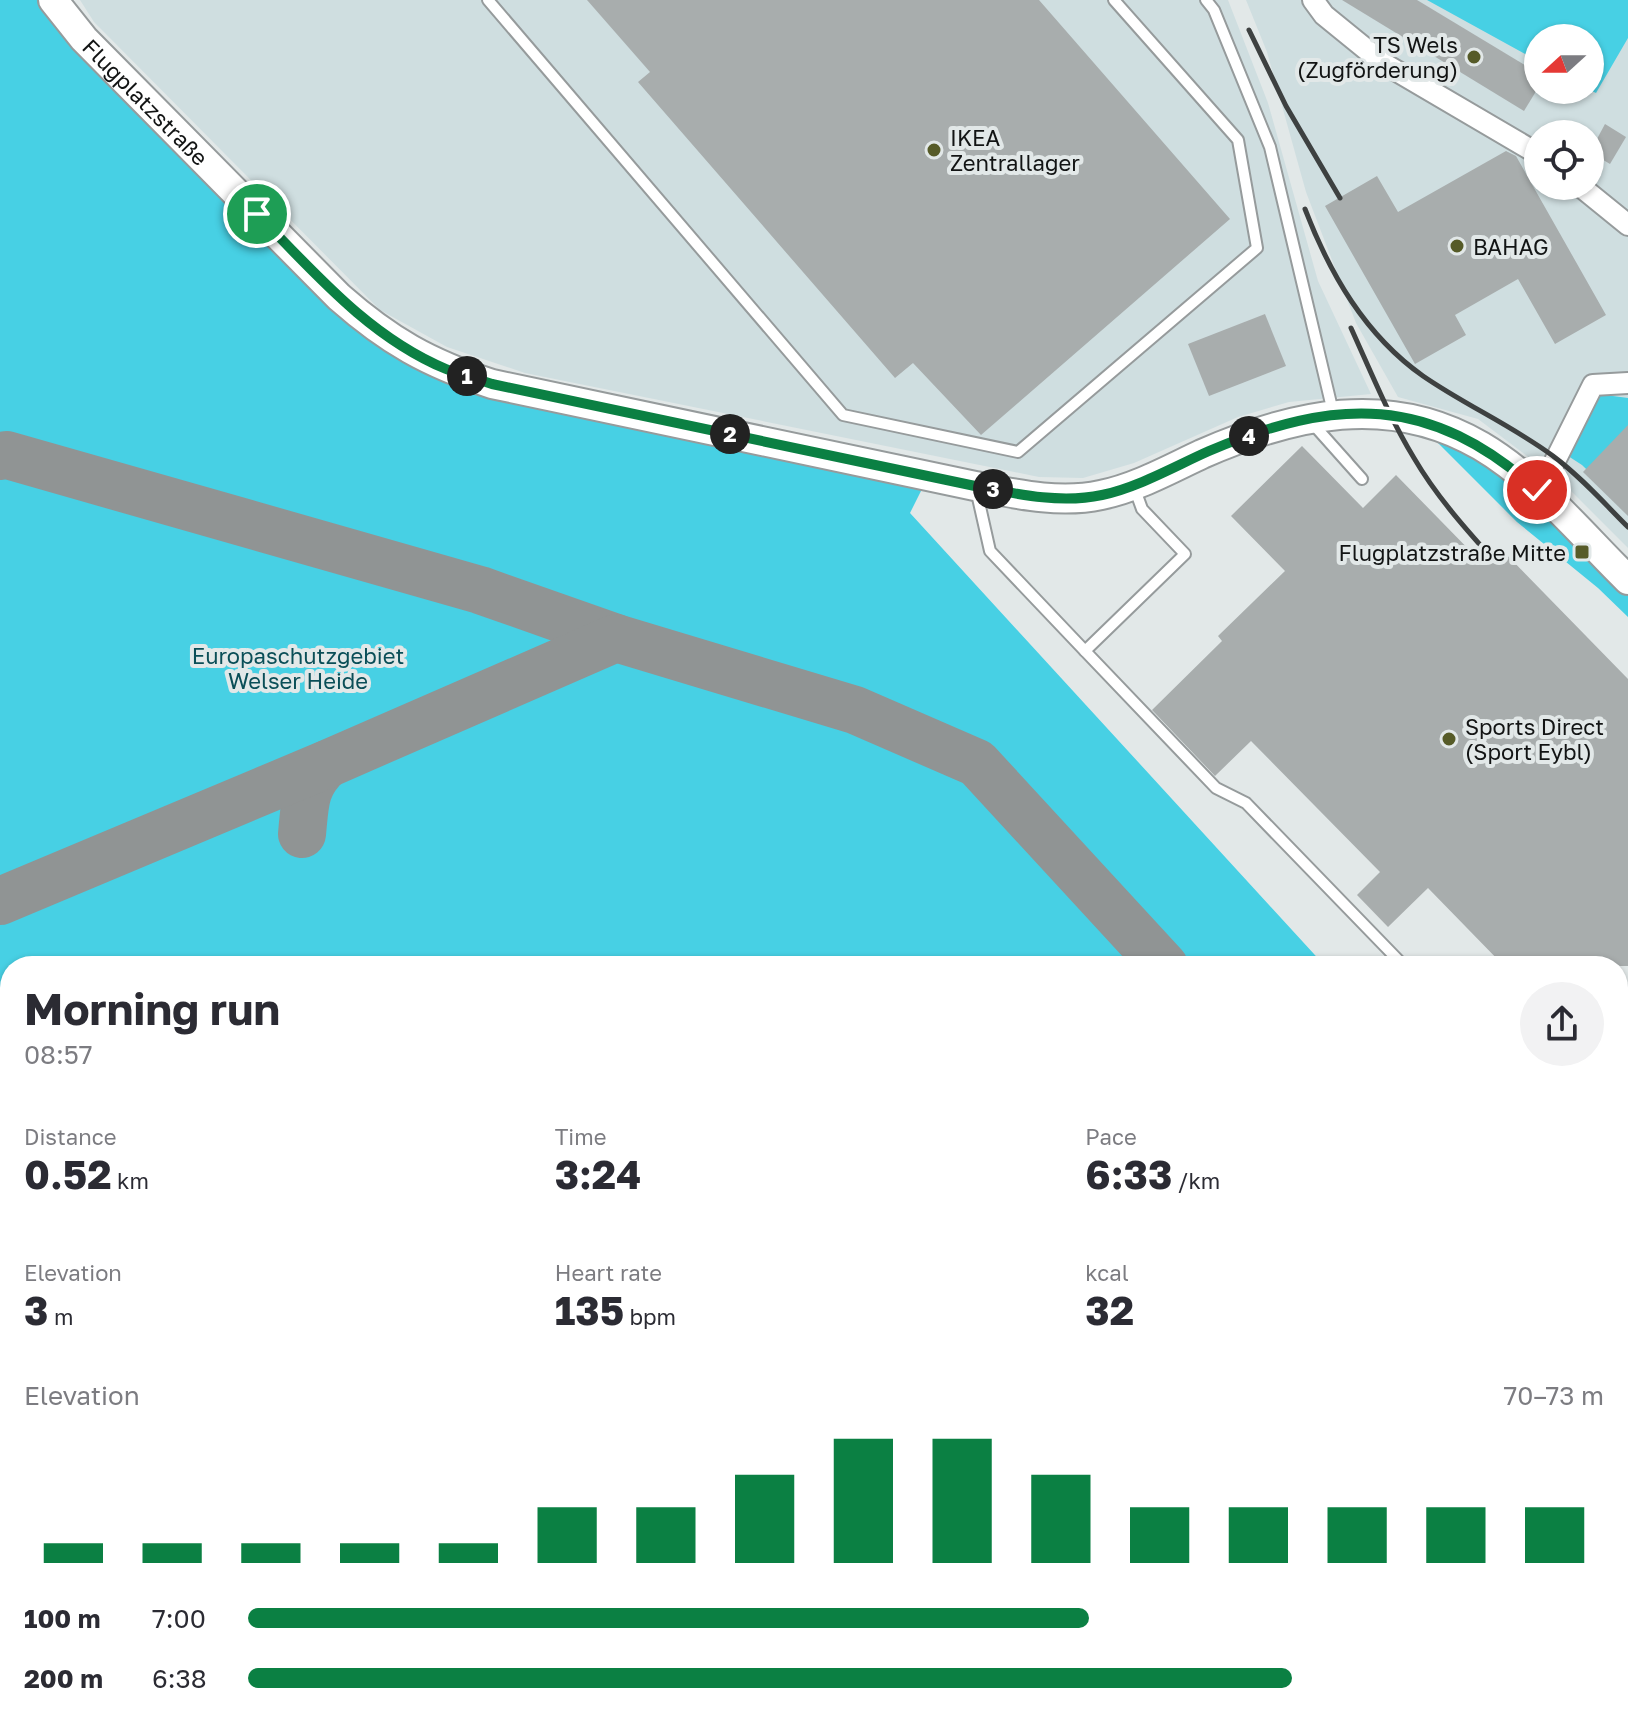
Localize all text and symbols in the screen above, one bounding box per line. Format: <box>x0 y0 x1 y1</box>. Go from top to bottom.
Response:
north arrow <box>1524 24 1604 104</box>
map controls <box>1524 24 1604 200</box>
place label: TS Wels (Zugförderung) <box>1297 31 1458 83</box>
street label: Flugplatzstraße <box>78 33 214 171</box>
marker: TS Wels (Zugförderung) <box>1465 48 1483 66</box>
button: locate <box>1524 120 1604 200</box>
place label: IKEA Zentrallager <box>950 124 1080 176</box>
marker: IKEA Zentrallager <box>925 141 943 159</box>
pin <box>223 180 291 248</box>
icon: arrive <box>235 192 279 236</box>
place label: BAHAG <box>1473 233 1549 260</box>
marker: BAHAG <box>1448 237 1466 255</box>
pin: 1 <box>447 356 487 396</box>
text: 1 <box>461 362 473 389</box>
pin: 2 <box>710 414 750 454</box>
pin: 4 <box>1229 416 1269 456</box>
text: 2 <box>723 420 737 447</box>
text: 4 <box>1242 422 1256 449</box>
pin <box>1503 456 1571 524</box>
icon: check <box>1515 468 1559 512</box>
pin: 3 <box>973 469 1013 509</box>
text: 3 <box>986 475 1000 502</box>
place label: Flugplatzstraße Mitte <box>1339 539 1566 566</box>
marker: Flugplatzstraße Mitte <box>1573 543 1591 561</box>
park label: Europaschutzgebiet Welser Heide <box>192 642 404 694</box>
place label: Sports Direct (Sport Eybl) <box>1465 713 1604 765</box>
marker: Sports Direct (Sport Eybl) <box>1440 730 1458 748</box>
text: Morning run <box>24 982 280 1035</box>
button: share <box>1520 982 1604 1066</box>
text: 08:57 <box>24 1039 93 1070</box>
text: Distance <box>24 1123 116 1150</box>
text: Time <box>555 1123 606 1150</box>
text: Pace <box>1085 1123 1137 1150</box>
text: 0.52 <box>24 1150 112 1198</box>
text: 3:24 <box>555 1150 641 1198</box>
text: 6:33 <box>1085 1150 1172 1198</box>
text: km <box>112 1167 149 1194</box>
text: /km <box>1172 1167 1220 1194</box>
text: Elevation <box>24 1259 122 1286</box>
text: Heart rate <box>555 1259 662 1286</box>
text: kcal <box>1085 1259 1129 1286</box>
text: 3 <box>24 1286 48 1334</box>
text: 135 <box>555 1286 624 1334</box>
text: 32 <box>1085 1286 1134 1334</box>
text: m <box>48 1303 73 1330</box>
text: bpm <box>624 1303 676 1330</box>
text: Elevation <box>24 1380 140 1411</box>
text: 70–73 m <box>1503 1380 1604 1411</box>
text: 100 m <box>24 1603 100 1634</box>
text: 7:00 <box>152 1603 206 1634</box>
text: 200 m <box>24 1663 103 1694</box>
text: 6:38 <box>152 1663 207 1694</box>

